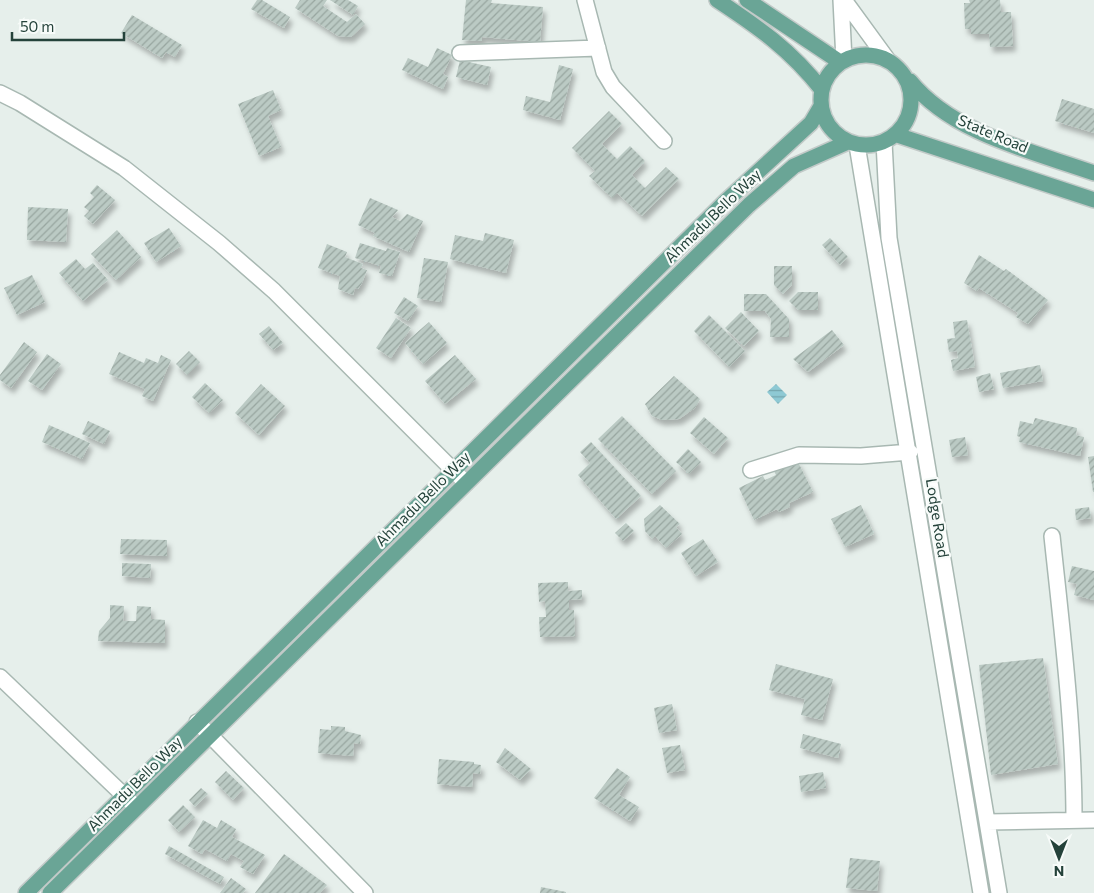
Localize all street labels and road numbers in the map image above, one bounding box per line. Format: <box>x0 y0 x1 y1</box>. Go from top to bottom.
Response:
street label: State Road <box>956 110 1031 156</box>
street label: Ahmadu Bello Way <box>660 165 764 266</box>
street label: Ahmadu Bello Way <box>371 447 474 549</box>
street label: Lodge Road <box>923 477 953 559</box>
street label: Ahmadu Bello Way <box>83 732 186 834</box>

